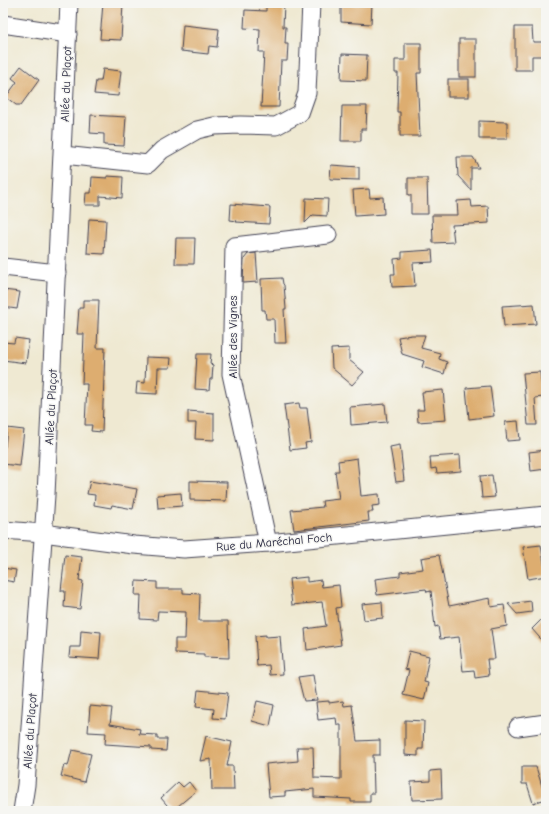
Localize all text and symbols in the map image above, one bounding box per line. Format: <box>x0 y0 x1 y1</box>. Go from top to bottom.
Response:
street label: Allée du Plaçot <box>58 45 74 122</box>
street label: Allée des Vignes <box>226 296 240 378</box>
street label: Allée du Plaçot <box>42 368 60 445</box>
street label: Rue du Maréchal Foch <box>215 530 333 554</box>
street label: Allée du Plaçot <box>20 692 40 769</box>

